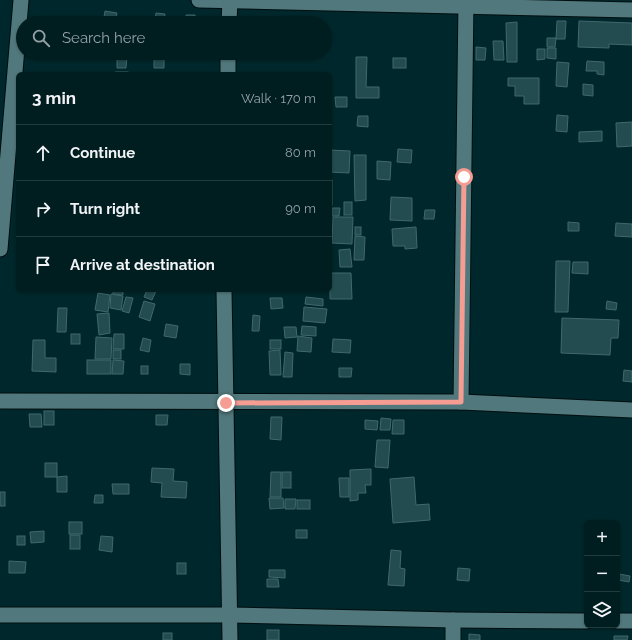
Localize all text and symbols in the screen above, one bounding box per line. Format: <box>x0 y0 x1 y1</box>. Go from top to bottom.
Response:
search box <box>16 16 332 60</box>
icon: search <box>30 27 52 49</box>
text: Search here <box>62 29 145 47</box>
text: 3 min <box>32 88 76 108</box>
text: Walk · 170 m <box>241 91 316 106</box>
icon: ahead <box>32 142 54 164</box>
text: Continue <box>70 144 135 162</box>
text: 80 m <box>285 145 316 160</box>
route start <box>455 168 473 186</box>
icon: right <box>32 198 54 220</box>
text: Turn right <box>70 200 140 218</box>
text: 90 m <box>285 201 316 216</box>
icon: arrive <box>32 254 54 276</box>
text: Arrive at destination <box>70 256 215 274</box>
route end <box>217 394 235 412</box>
map controls <box>584 520 620 628</box>
button: + <box>584 520 620 556</box>
button: − <box>584 556 620 592</box>
button: layers <box>584 592 620 628</box>

